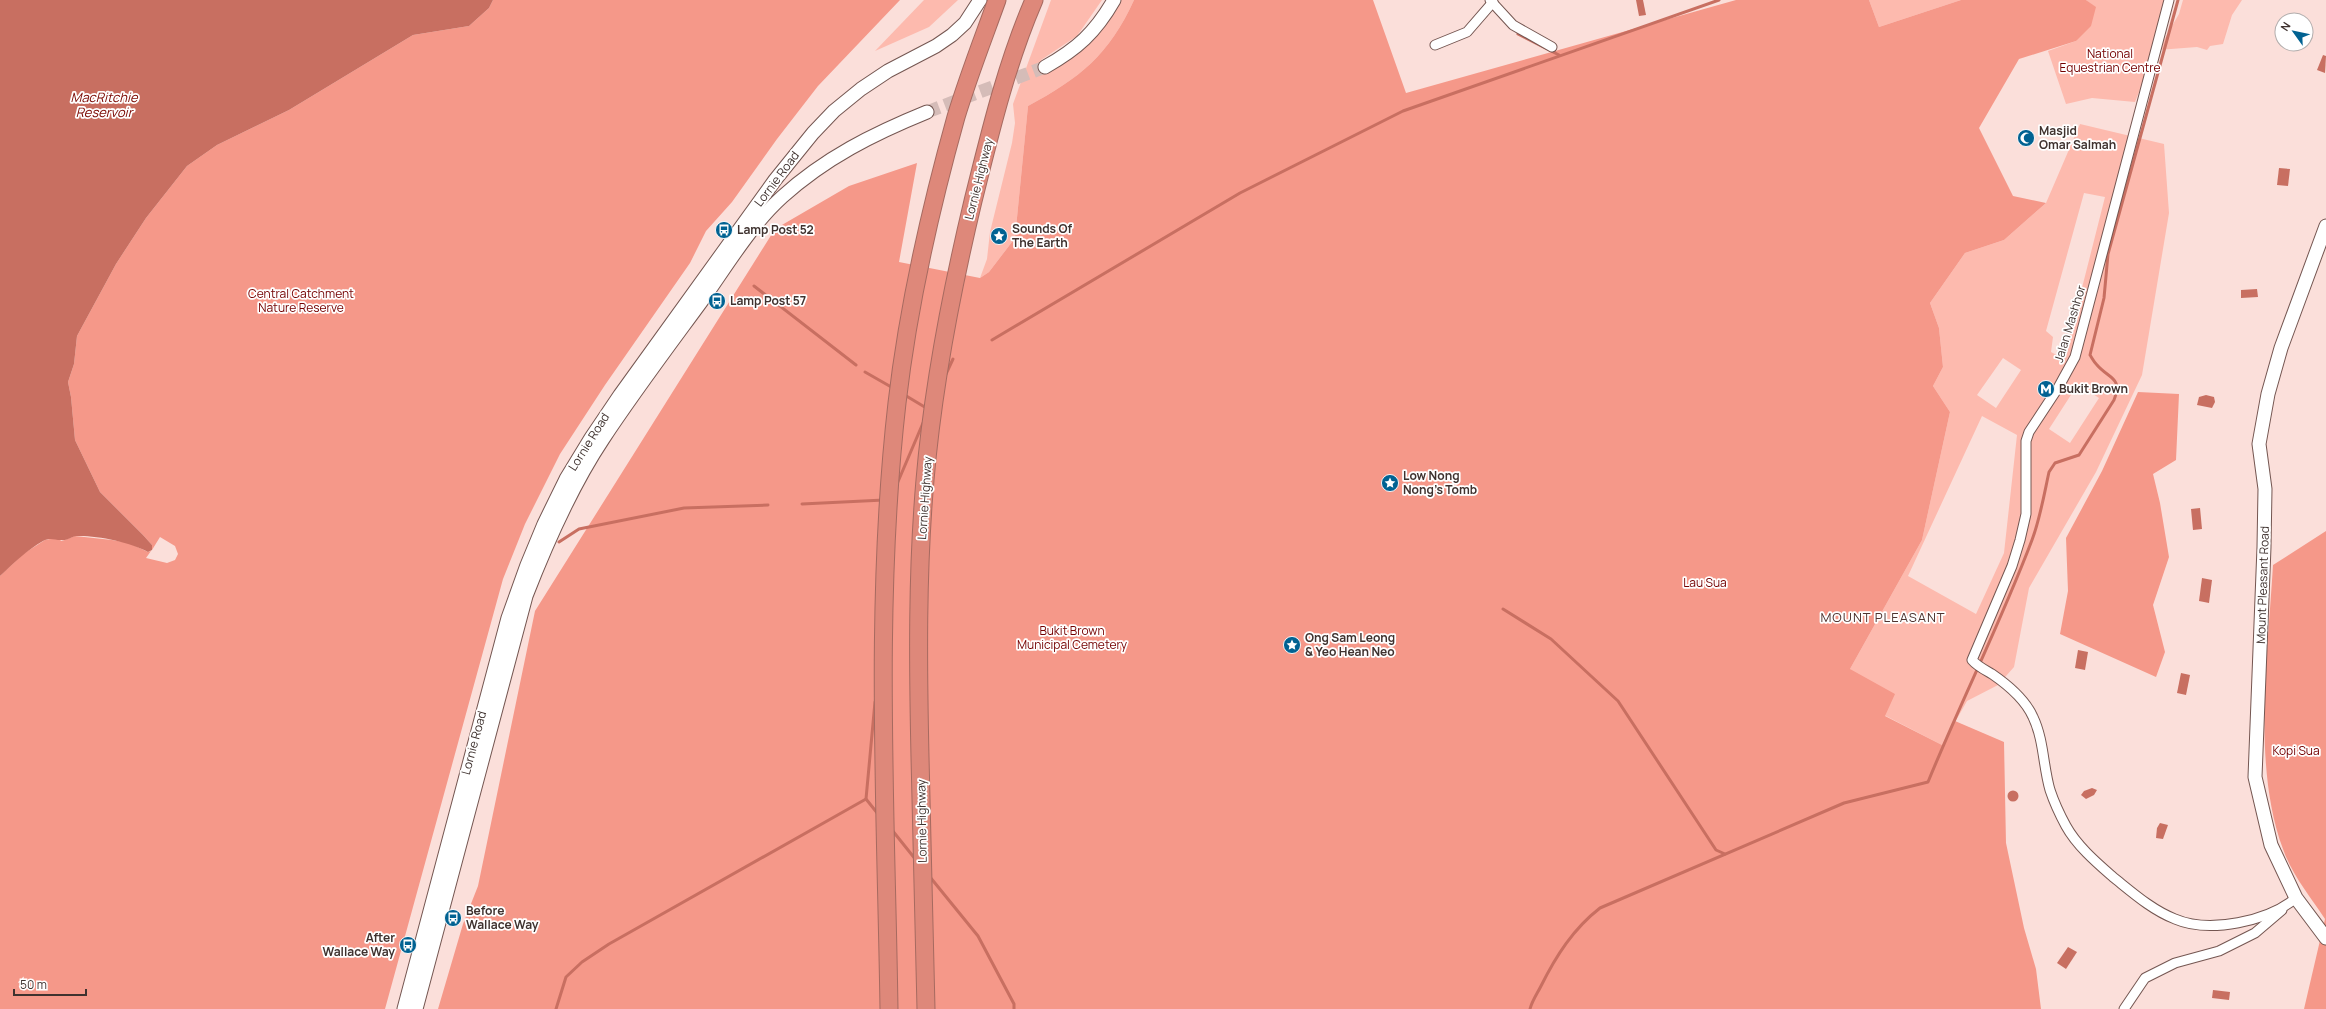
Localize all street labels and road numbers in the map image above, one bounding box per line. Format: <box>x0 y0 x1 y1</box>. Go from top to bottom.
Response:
street label: Lornie Highway <box>960 136 997 222</box>
street label: Lornie Road <box>750 147 803 210</box>
street label: Jalan Mashhor <box>2050 282 2090 365</box>
street label: Lornie Road <box>564 410 613 474</box>
street label: Lornie Highway <box>913 455 936 540</box>
street label: Mount Pleasant Road <box>2252 526 2273 644</box>
street label: Lornie Road <box>457 709 490 777</box>
street label: Lornie Highway <box>912 778 931 863</box>

